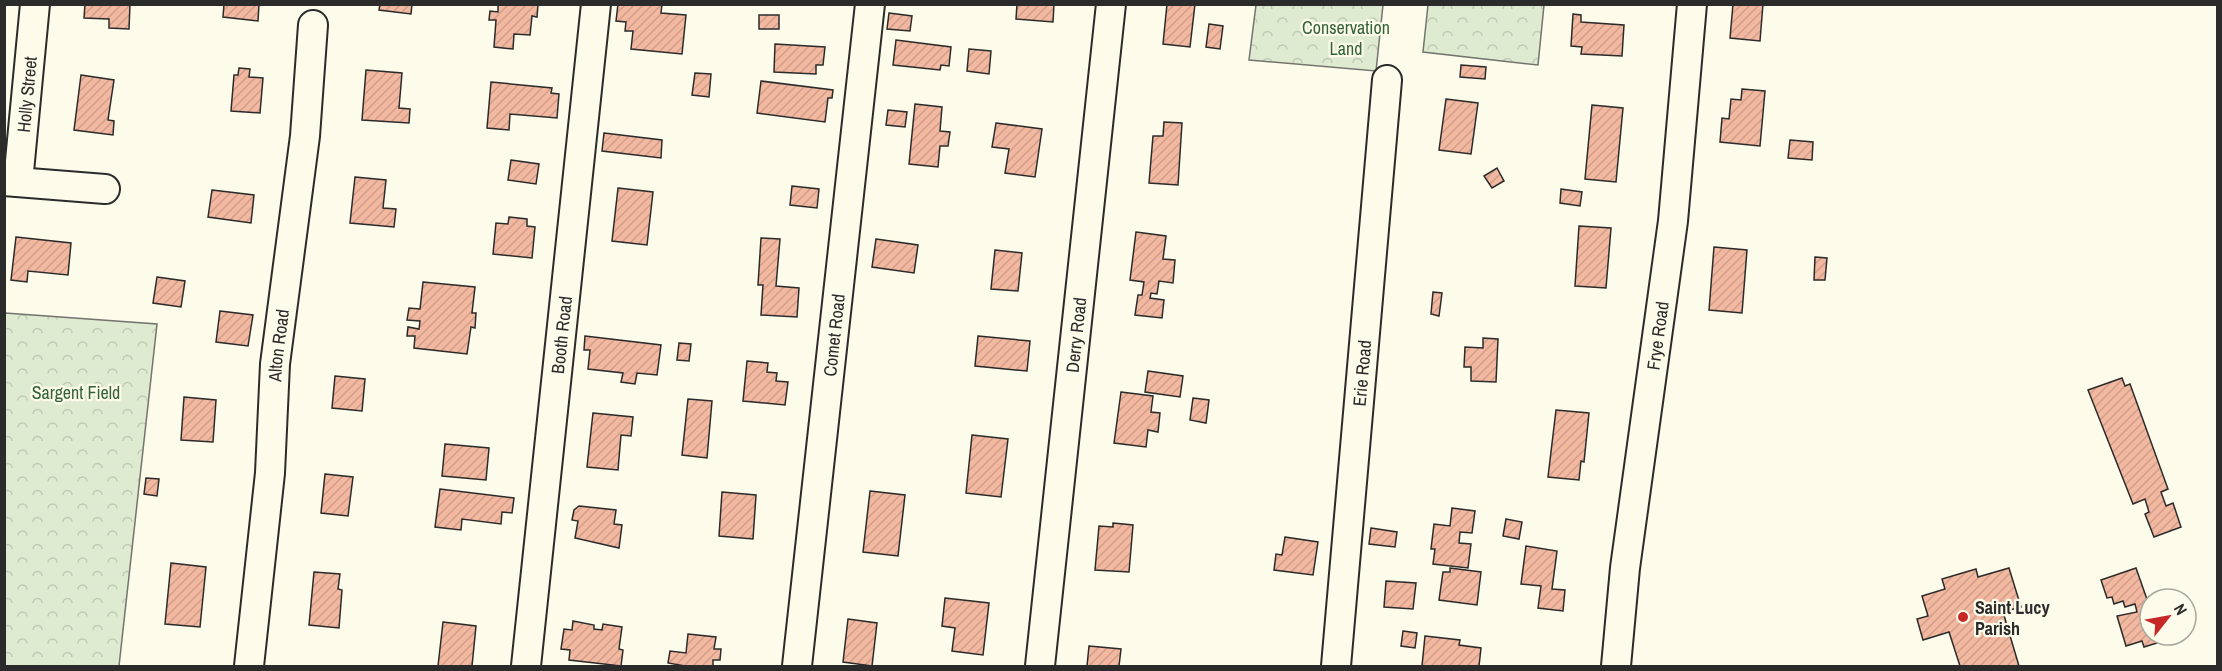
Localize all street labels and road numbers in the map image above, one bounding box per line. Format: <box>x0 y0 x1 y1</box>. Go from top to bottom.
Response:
street label: Holly Street <box>10 55 42 134</box>
street label: Comet Road <box>817 292 850 378</box>
street label: Booth Road <box>544 295 578 375</box>
street label: Derry Road <box>1059 296 1092 374</box>
street label: Frye Road <box>1640 300 1674 372</box>
street label: Alton Road <box>262 308 295 383</box>
street label: Erie Road <box>1346 339 1377 407</box>

